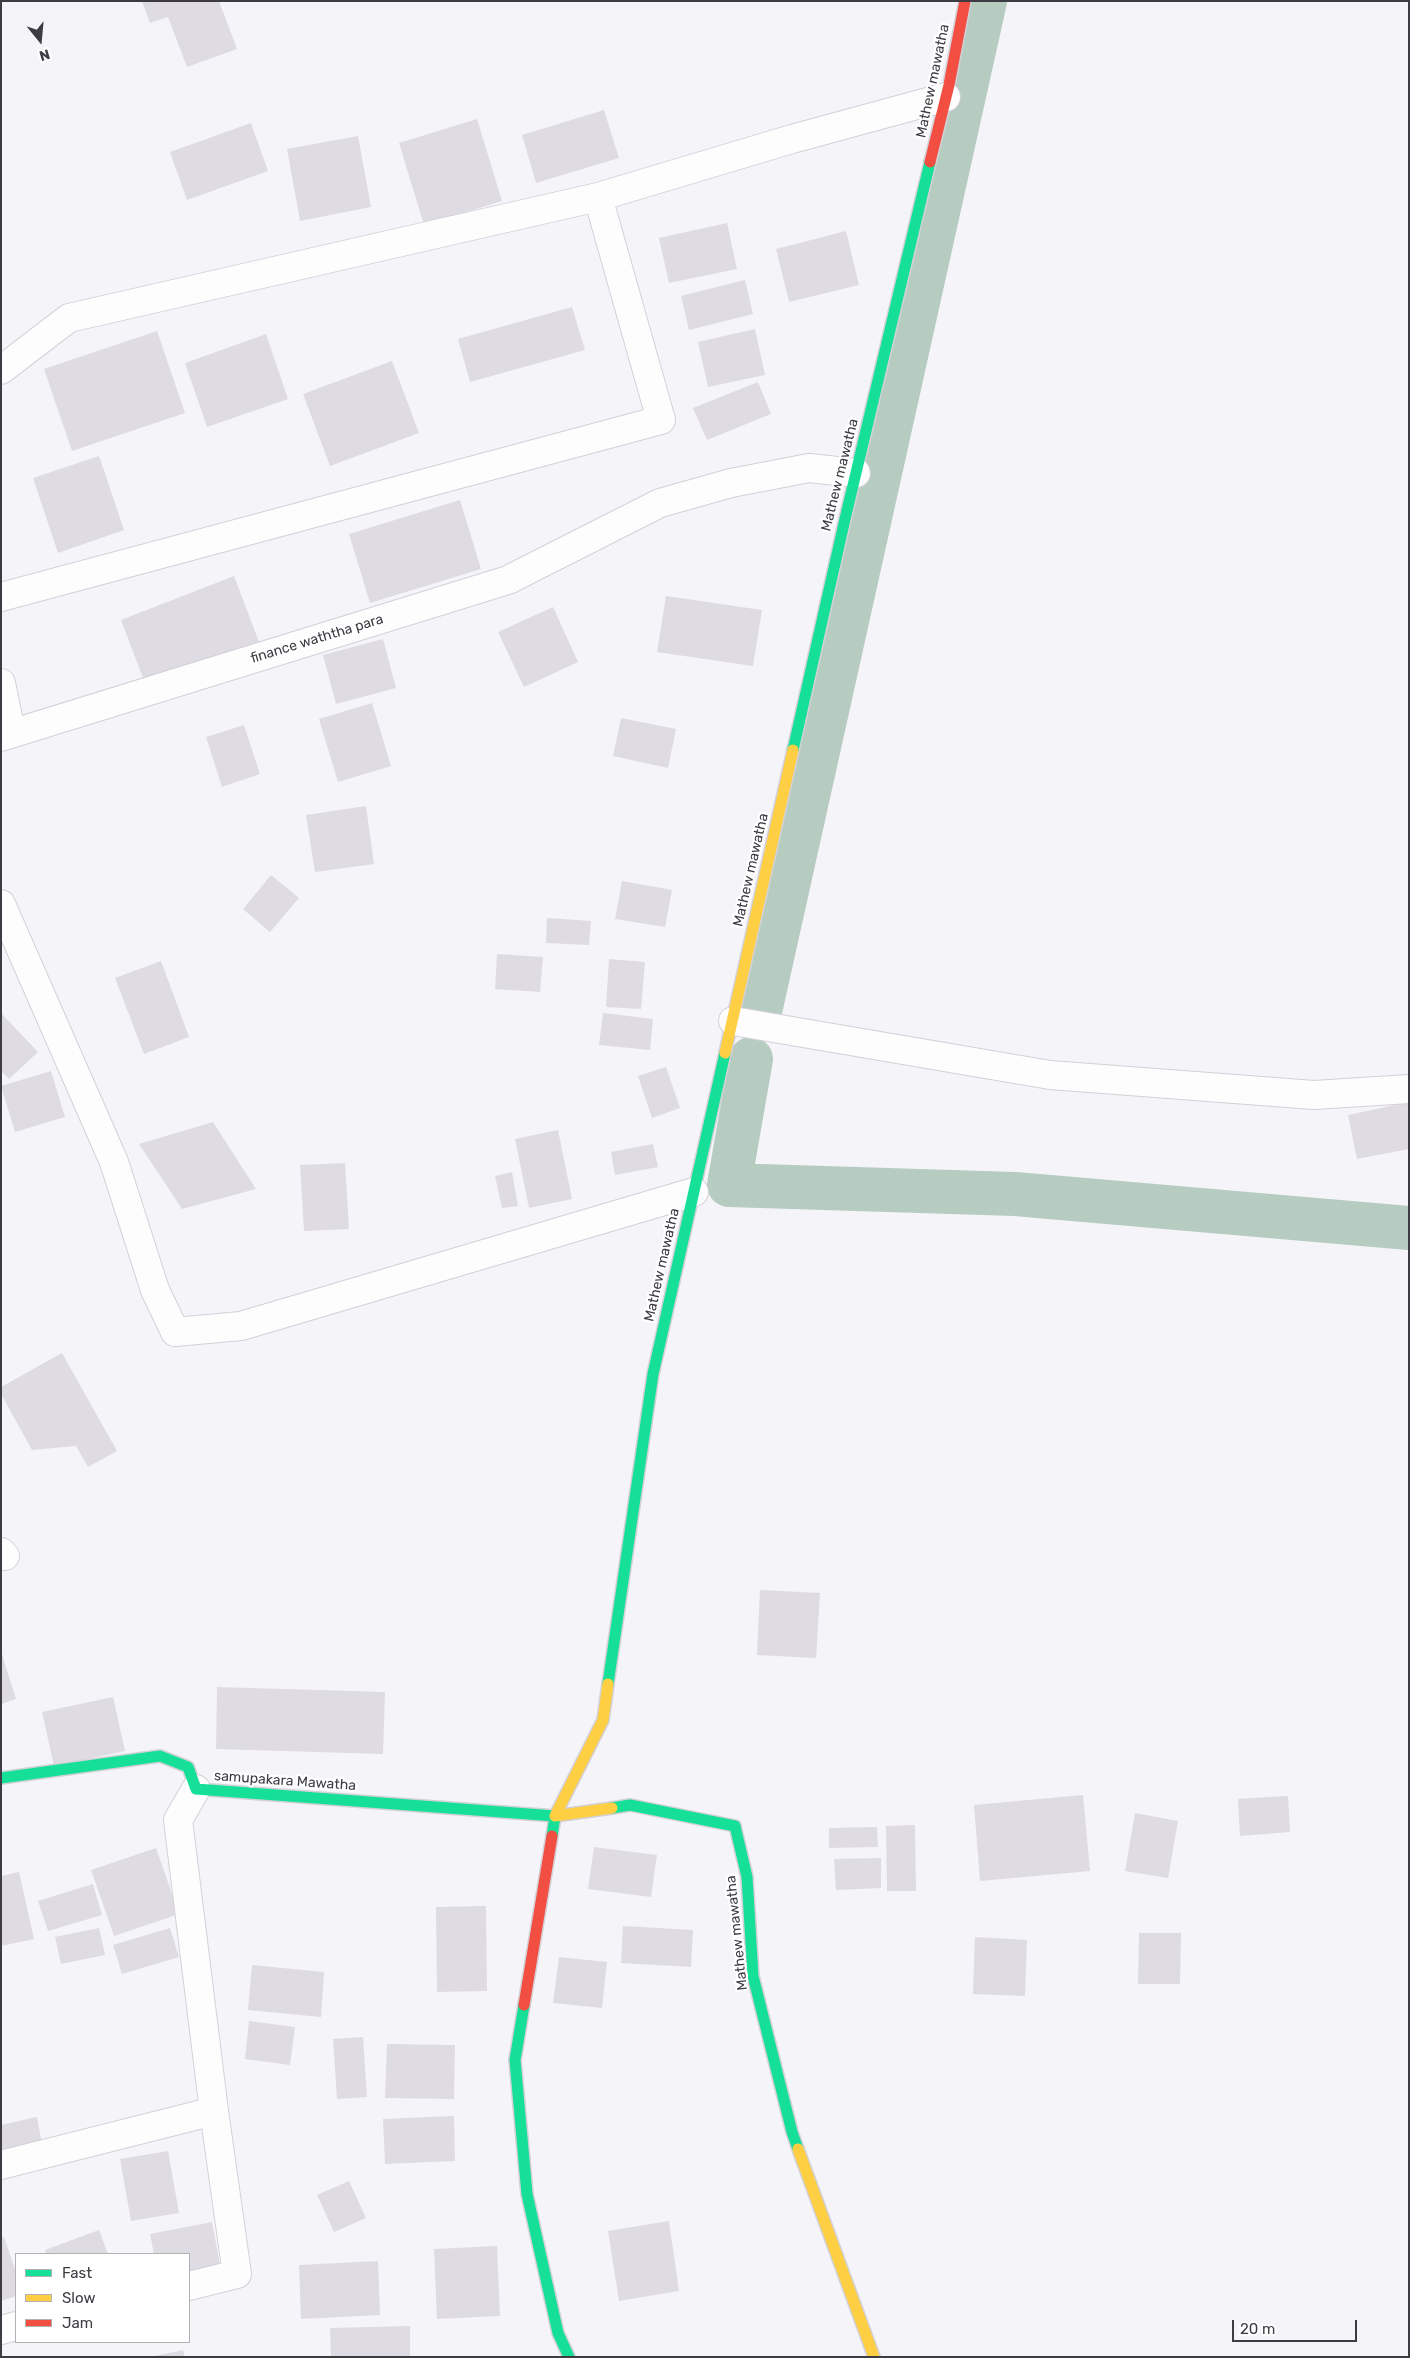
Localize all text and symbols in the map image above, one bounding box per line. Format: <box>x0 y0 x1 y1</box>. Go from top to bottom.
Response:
north arrow <box>15 15 65 65</box>
street label: Mathew mawatha <box>913 23 953 139</box>
text: N <box>37 45 52 64</box>
street label: Mathew mawatha <box>818 417 862 533</box>
street label: finance waththa para <box>249 611 385 667</box>
street label: Mathew mawatha <box>730 812 772 928</box>
street label: Mathew mawatha <box>641 1207 683 1323</box>
street label: samupakara Mawatha <box>213 1768 357 1794</box>
street label: Mathew mawatha <box>723 1875 751 1991</box>
legend <box>15 2253 190 2343</box>
text: Fast <box>62 2264 92 2282</box>
text: Slow <box>62 2289 95 2307</box>
scale bar <box>1235 2310 1360 2342</box>
text: Jam <box>62 2314 93 2332</box>
text: 20 m <box>1240 2320 1275 2338</box>

